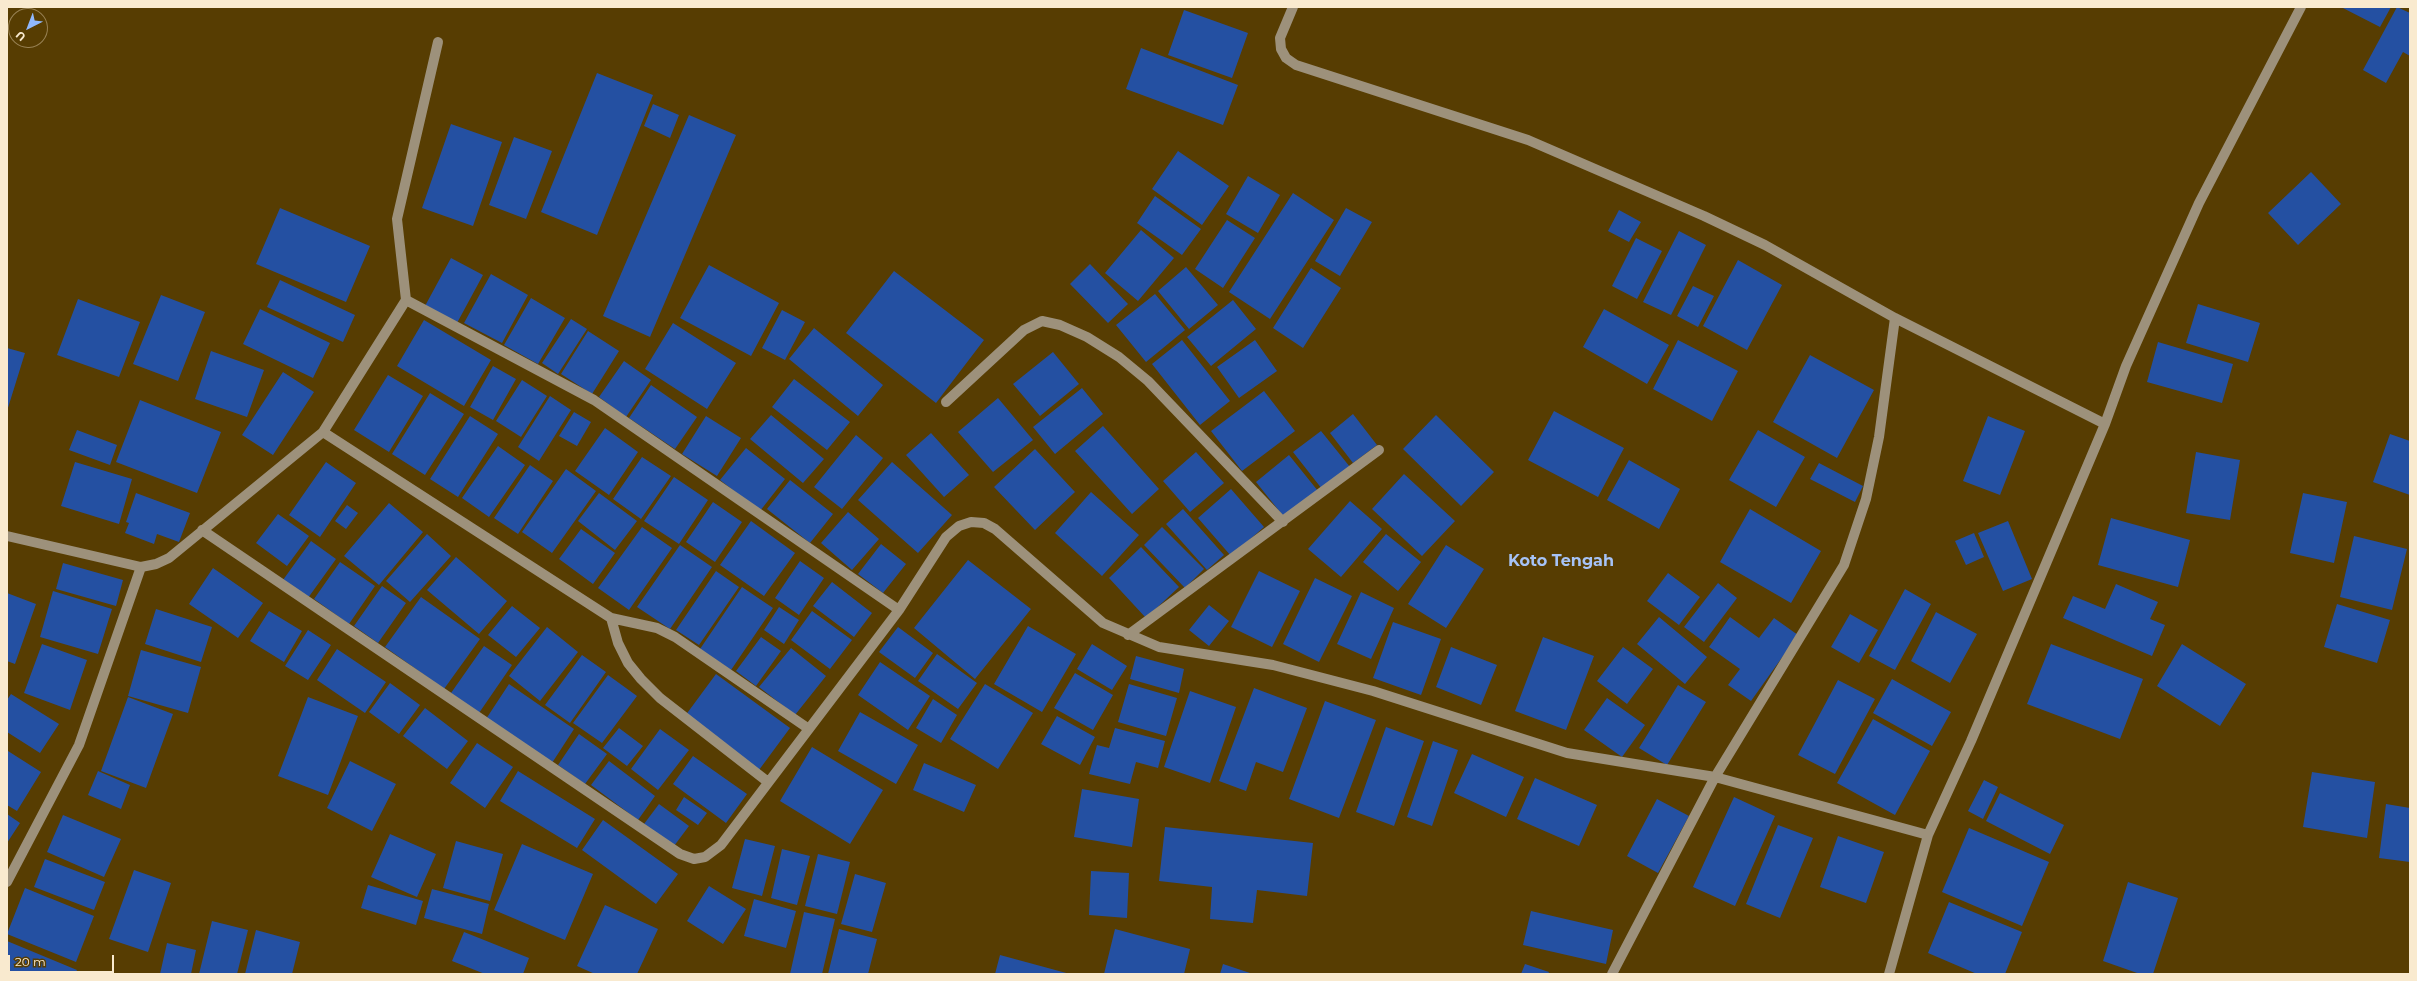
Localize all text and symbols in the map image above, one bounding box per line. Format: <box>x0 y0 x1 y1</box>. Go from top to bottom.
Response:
north arrow <box>8 8 48 48</box>
text: U <box>13 28 29 44</box>
district label: Koto Tengah <box>1508 551 1614 571</box>
scale bar <box>10 947 116 973</box>
text: 20 m <box>15 954 46 969</box>

